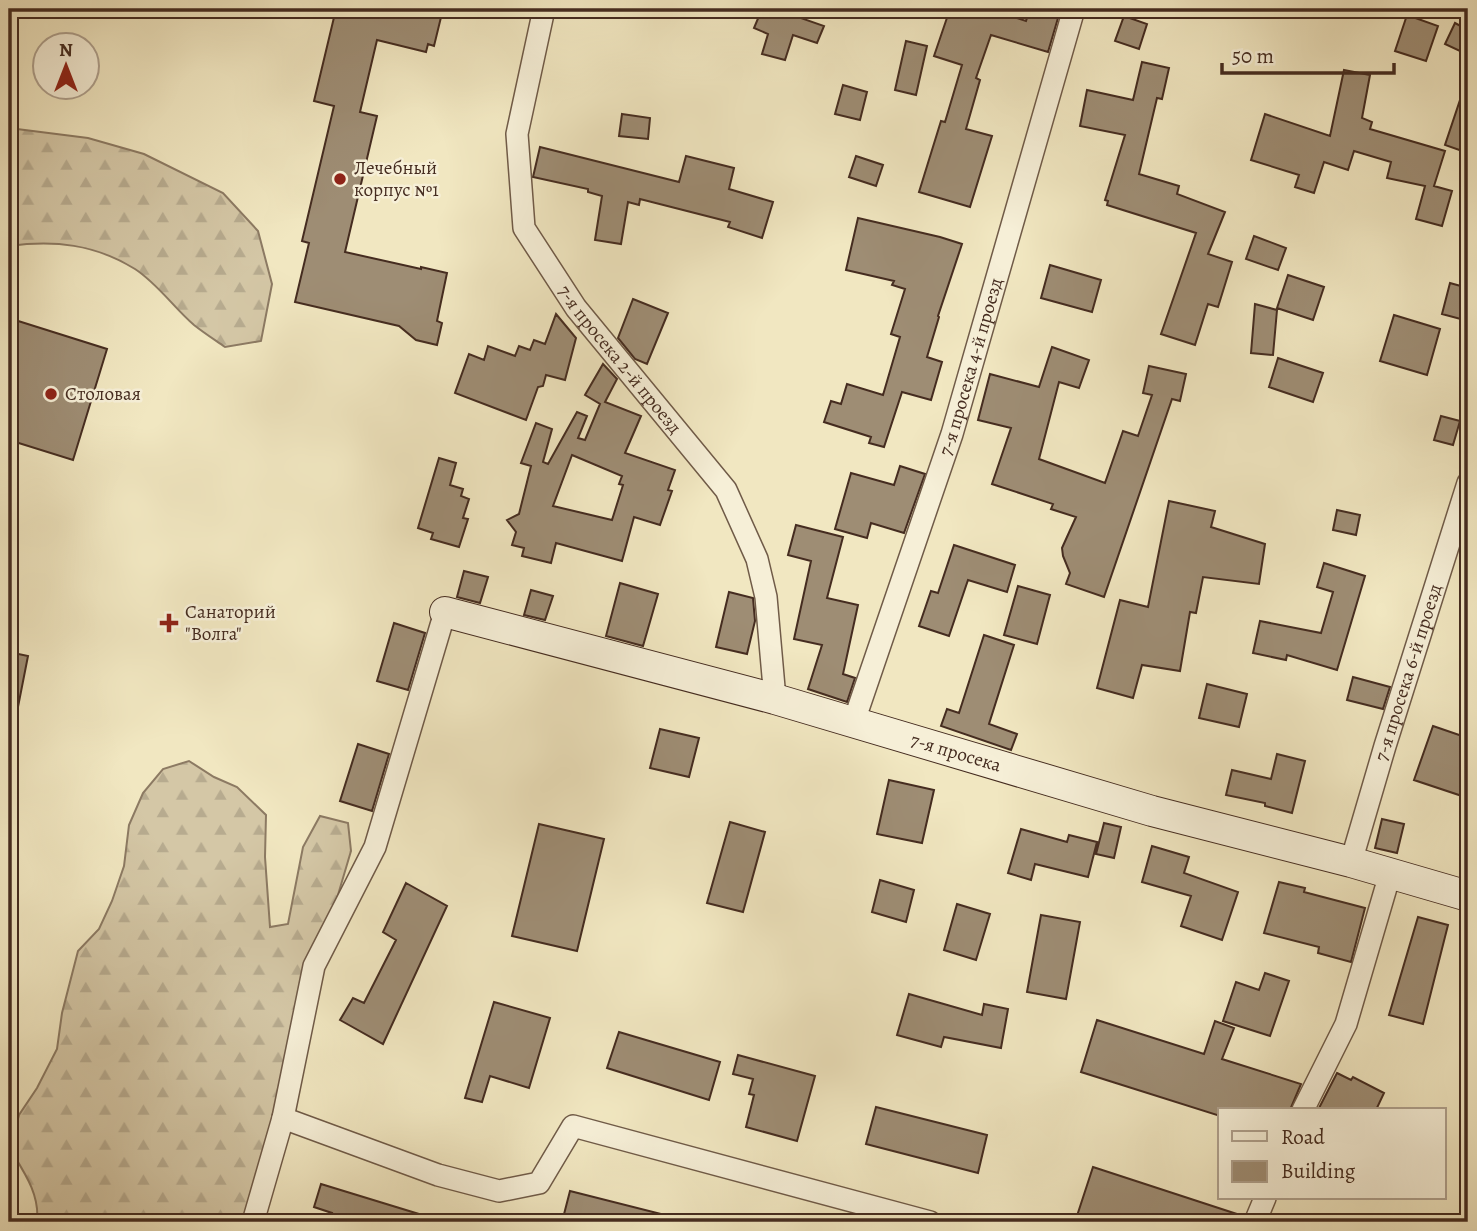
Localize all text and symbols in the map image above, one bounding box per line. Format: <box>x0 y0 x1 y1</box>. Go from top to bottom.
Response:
north arrow <box>32 32 102 102</box>
scale bar <box>1222 32 1393 76</box>
text: N <box>59 37 73 63</box>
text: 50 m <box>1232 42 1274 70</box>
place label: Лечебный корпус №1 <box>354 155 439 203</box>
marker: Лечебный корпус №1 <box>332 171 348 187</box>
street label: 7-я просека 4-й проезд <box>932 275 1009 459</box>
street label: 7-я просека 2-й проезд <box>552 280 688 440</box>
place label: Столовая <box>65 381 141 407</box>
marker: Столовая <box>43 386 59 402</box>
street label: 7-я просека 6-й проезд <box>1368 581 1448 764</box>
place label: Санаторий "Волга" <box>185 599 276 647</box>
marker: Санаторий "Волга" <box>159 613 179 633</box>
street label: 7-я просека <box>908 727 1004 779</box>
legend <box>1218 1108 1446 1200</box>
text: Road <box>1281 1123 1325 1151</box>
text: Building <box>1281 1157 1356 1185</box>

